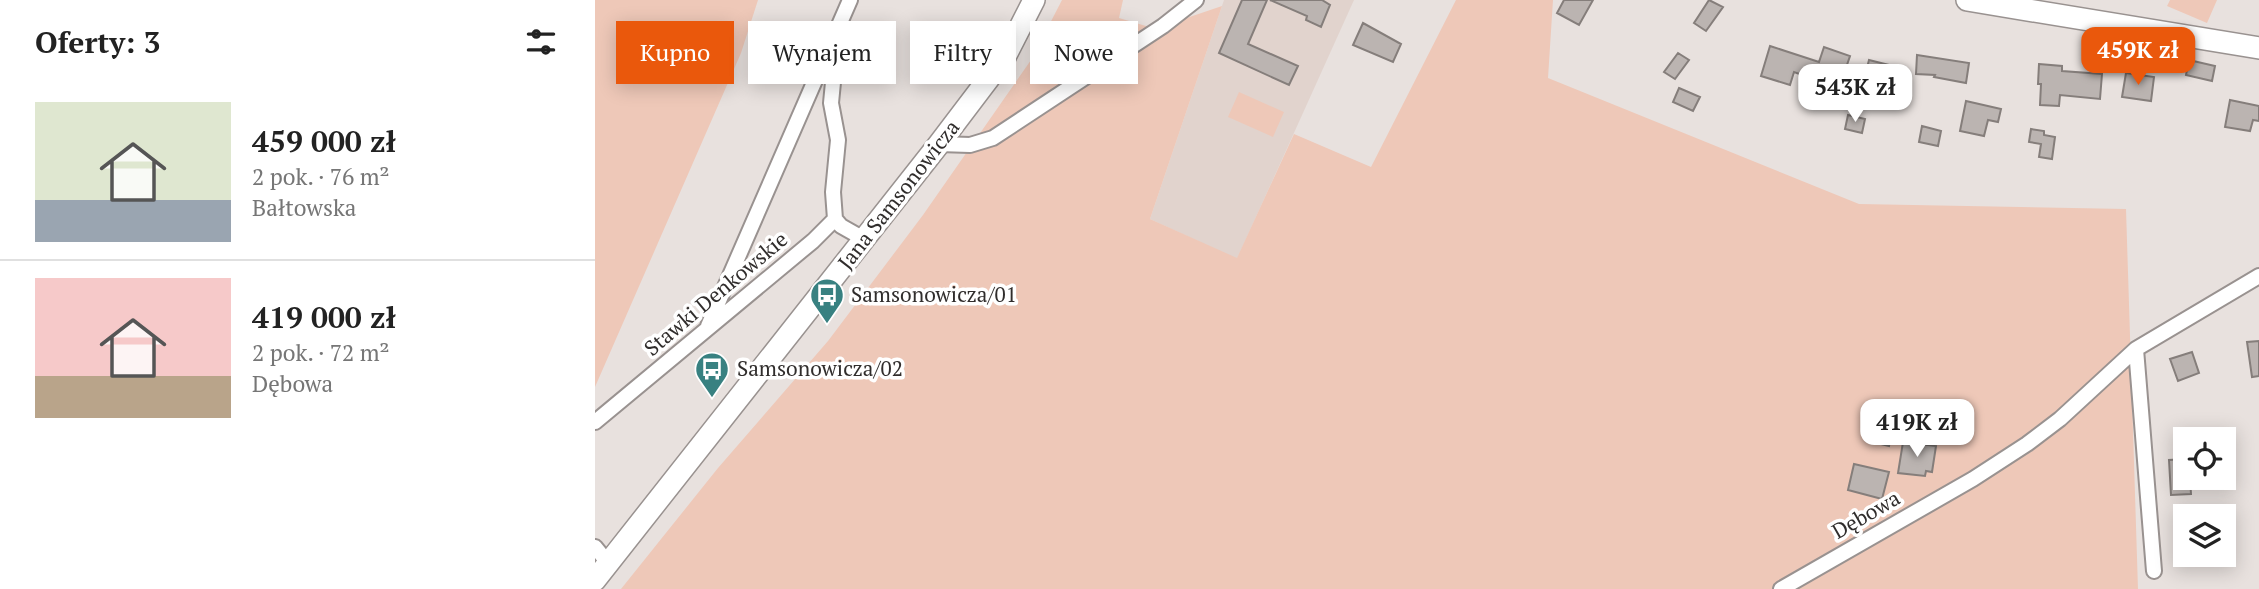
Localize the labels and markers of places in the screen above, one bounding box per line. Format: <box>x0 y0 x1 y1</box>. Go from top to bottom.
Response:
pin: 459K zł <box>2073 28 2203 87</box>
pin: 543K zł <box>1790 64 1920 124</box>
bus stop icon: Samsonowicza/01 <box>808 276 846 325</box>
place label: Samsonowicza/01 <box>851 280 1017 308</box>
bus stop icon: Samsonowicza/02 <box>693 350 731 399</box>
place label: Samsonowicza/02 <box>737 354 903 382</box>
pin: 419K zł <box>1852 400 1982 459</box>

